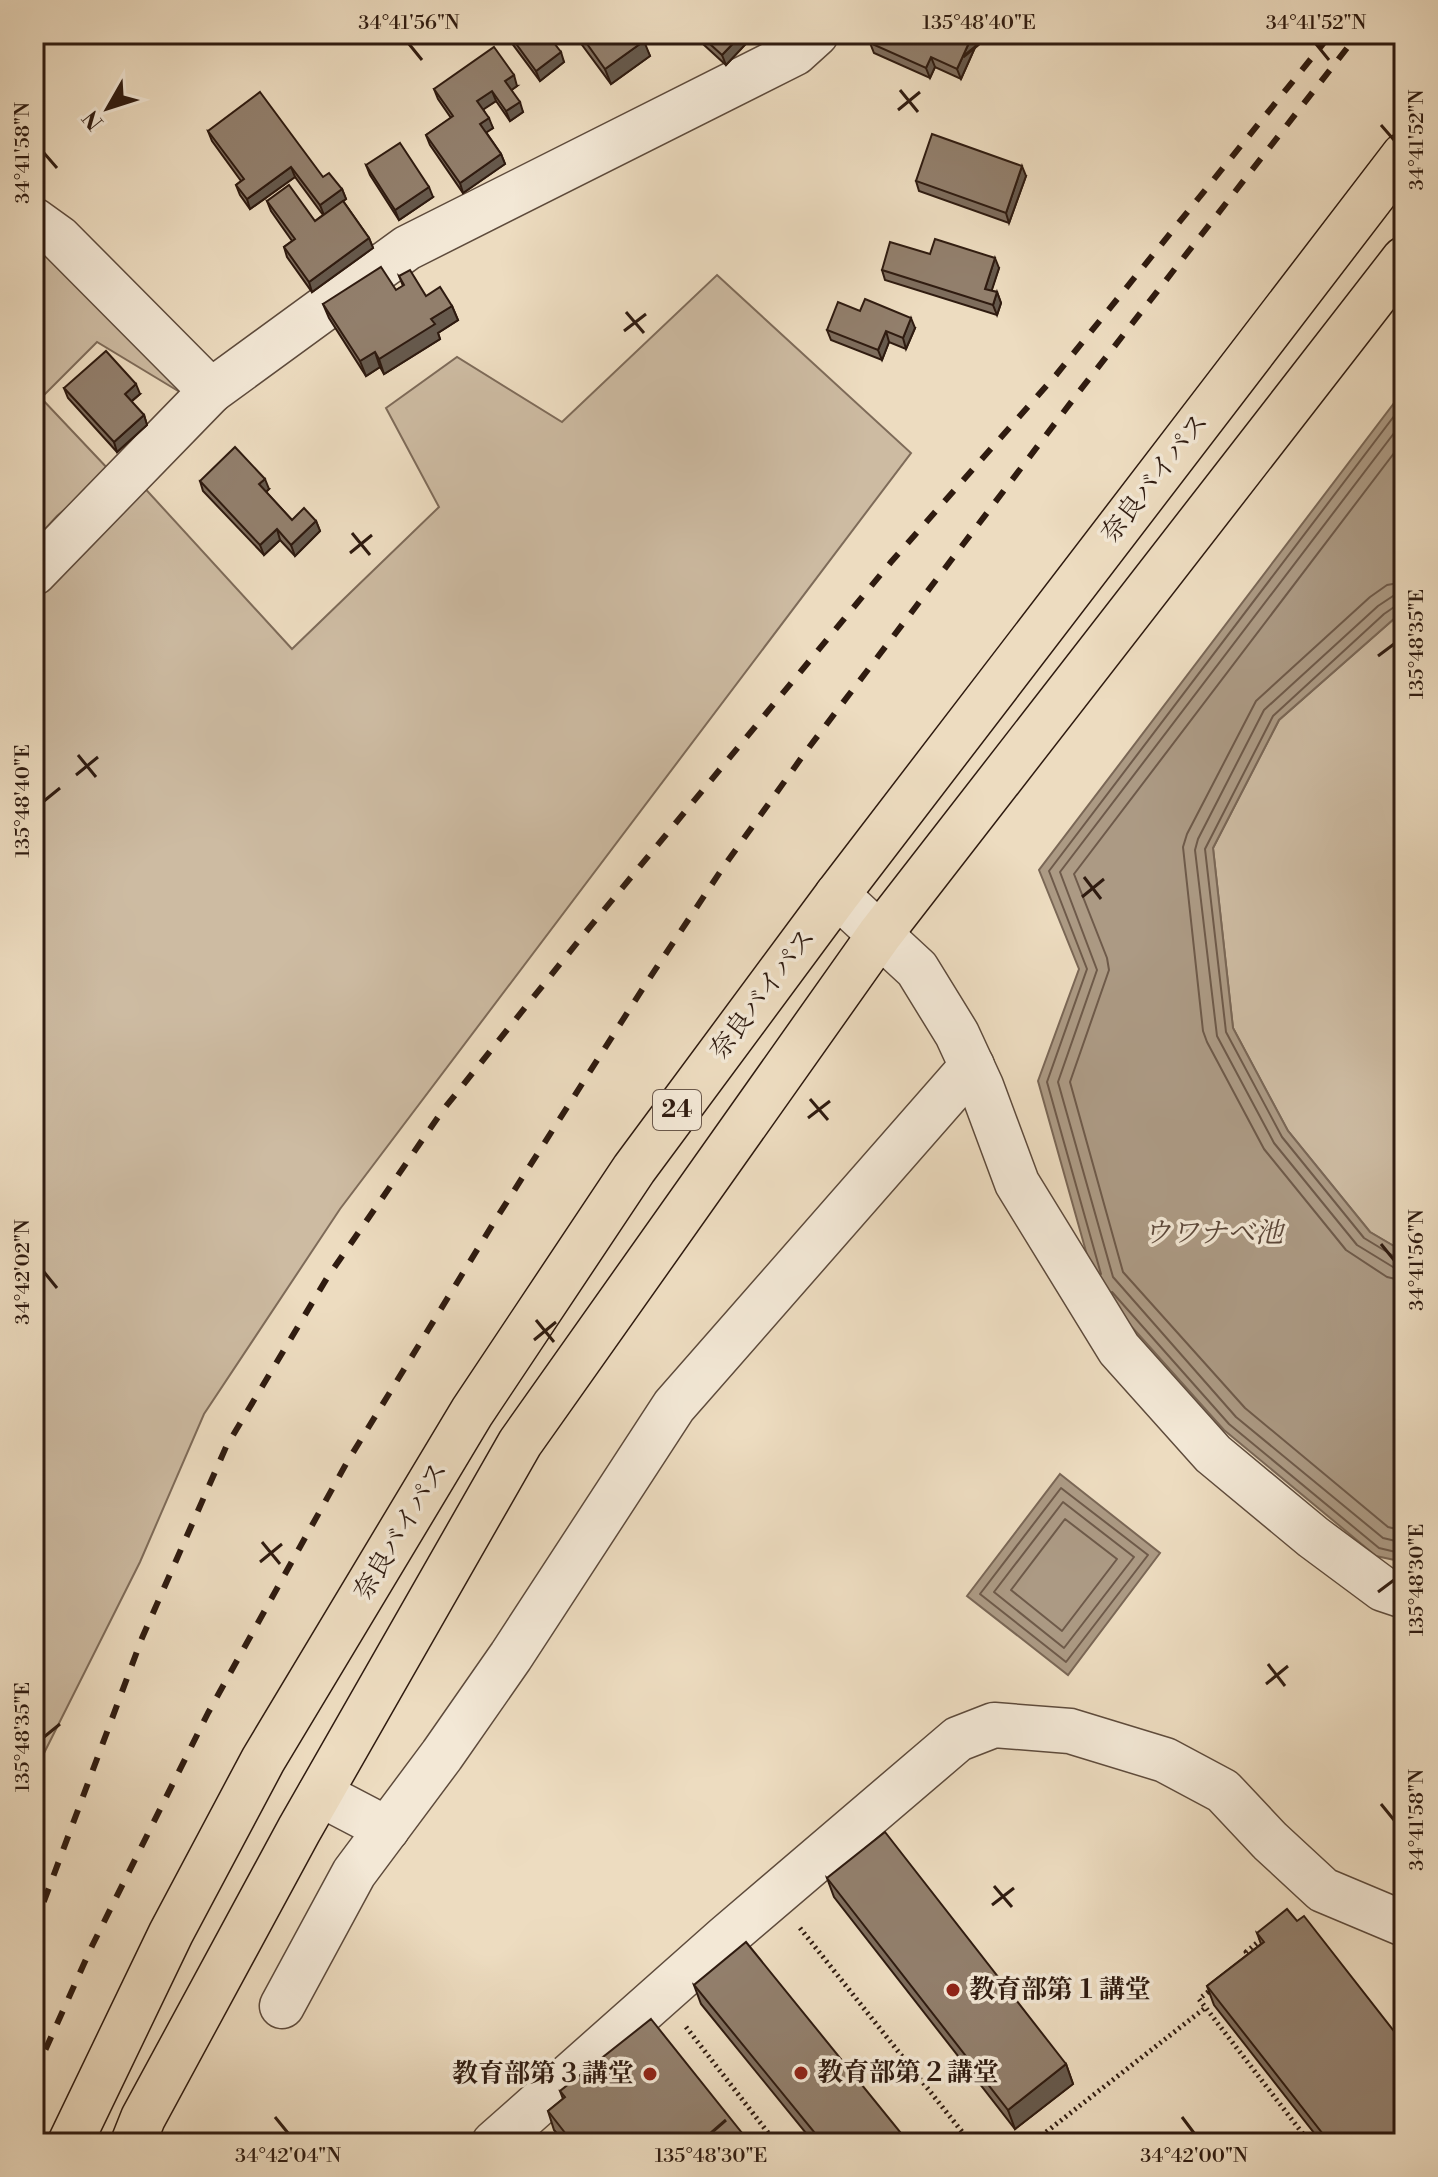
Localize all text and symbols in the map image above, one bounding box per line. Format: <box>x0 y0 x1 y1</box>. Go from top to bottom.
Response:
text: 34°41'56"N <box>358 11 460 36</box>
text: 135°48'40"E <box>922 11 1036 36</box>
text: 34°41'52"N <box>1266 11 1366 36</box>
north arrow <box>68 68 148 148</box>
text: 34°41'52"N <box>1405 90 1430 190</box>
text: 34°41'58"N <box>11 102 36 204</box>
text: N <box>77 104 110 135</box>
street label: 奈良バイパス <box>1095 407 1215 549</box>
text: 135°48'35"E <box>1405 589 1430 699</box>
text: 135°48'40"E <box>11 744 36 858</box>
street label: 奈良バイパス <box>703 922 823 1066</box>
road number: 24 <box>653 1090 701 1130</box>
text: 34°41'56"N <box>1405 1209 1430 1311</box>
water label: ウワナベ池 <box>1143 1216 1286 1251</box>
text: 34°42'02"N <box>11 1219 36 1325</box>
street label: 奈良バイパス <box>347 1456 455 1606</box>
text: 135°48'30"E <box>1405 1524 1430 1636</box>
text: 135°48'35"E <box>11 1682 36 1792</box>
text: 34°41'58"N <box>1405 1769 1430 1871</box>
place label: 教育部第１講堂 <box>969 1974 1151 2006</box>
marker: 教育部第１講堂 <box>944 1981 962 1999</box>
place label: 教育部第２講堂 <box>817 2057 999 2089</box>
place label: 教育部第３講堂 <box>452 2058 634 2090</box>
marker: 教育部第２講堂 <box>792 2064 810 2082</box>
marker: 教育部第３講堂 <box>641 2065 659 2083</box>
text: 34°42'04"N <box>235 2144 341 2169</box>
text: 135°48'30"E <box>655 2144 767 2169</box>
text: 34°42'00"N <box>1140 2144 1248 2169</box>

